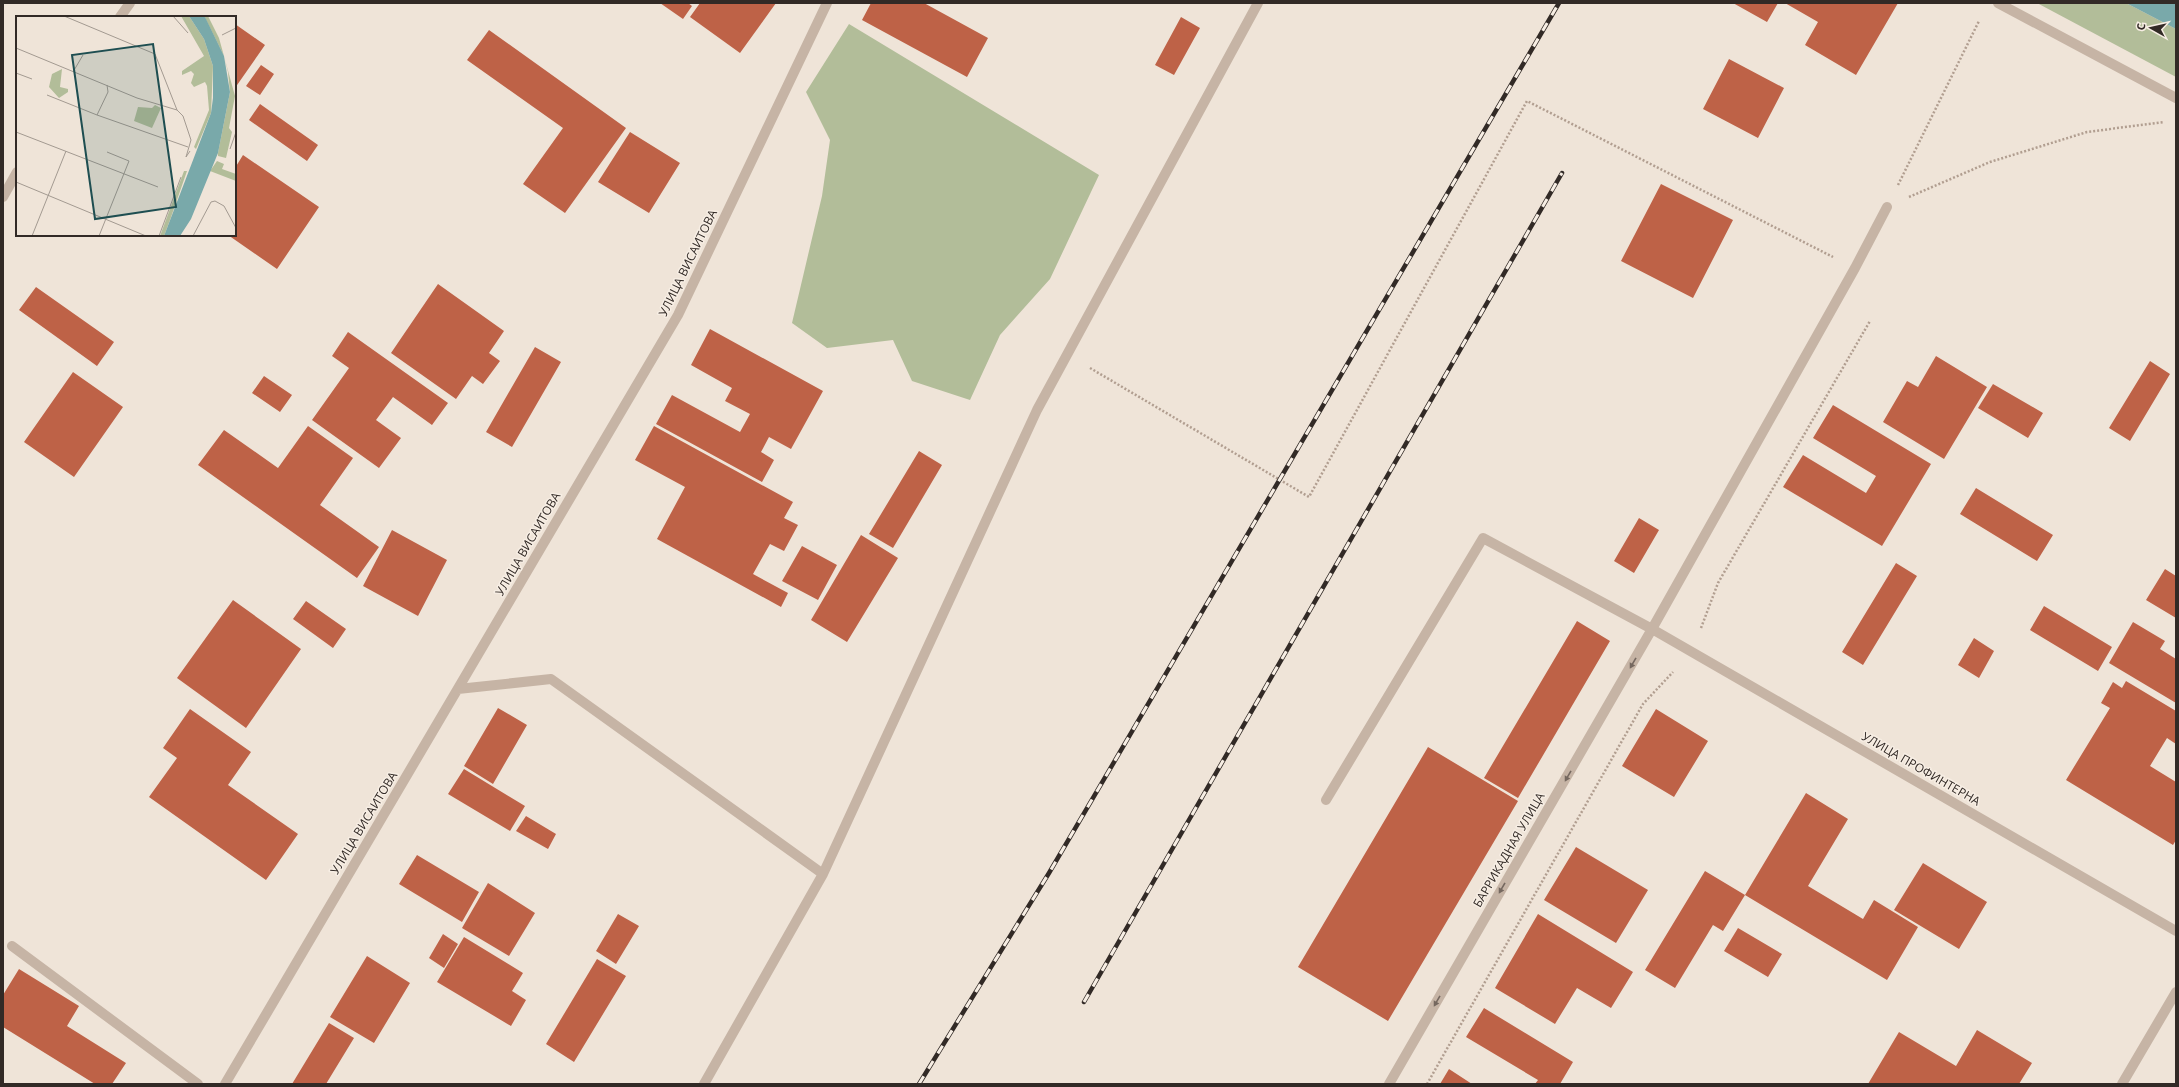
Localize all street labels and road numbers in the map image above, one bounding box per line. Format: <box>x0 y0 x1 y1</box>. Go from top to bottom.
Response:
street label: УЛИЦА ВИСАИТОВА <box>654 206 721 319</box>
street label: УЛИЦА ВИСАИТОВА <box>491 489 564 599</box>
street label: УЛИЦА ПРОФИНТЕРНА <box>1859 728 1984 810</box>
street label: УЛИЦА ВИСАИТОВА <box>326 768 401 877</box>
street label: БАРРИКАДНАЯ УЛИЦА <box>1469 789 1549 910</box>

